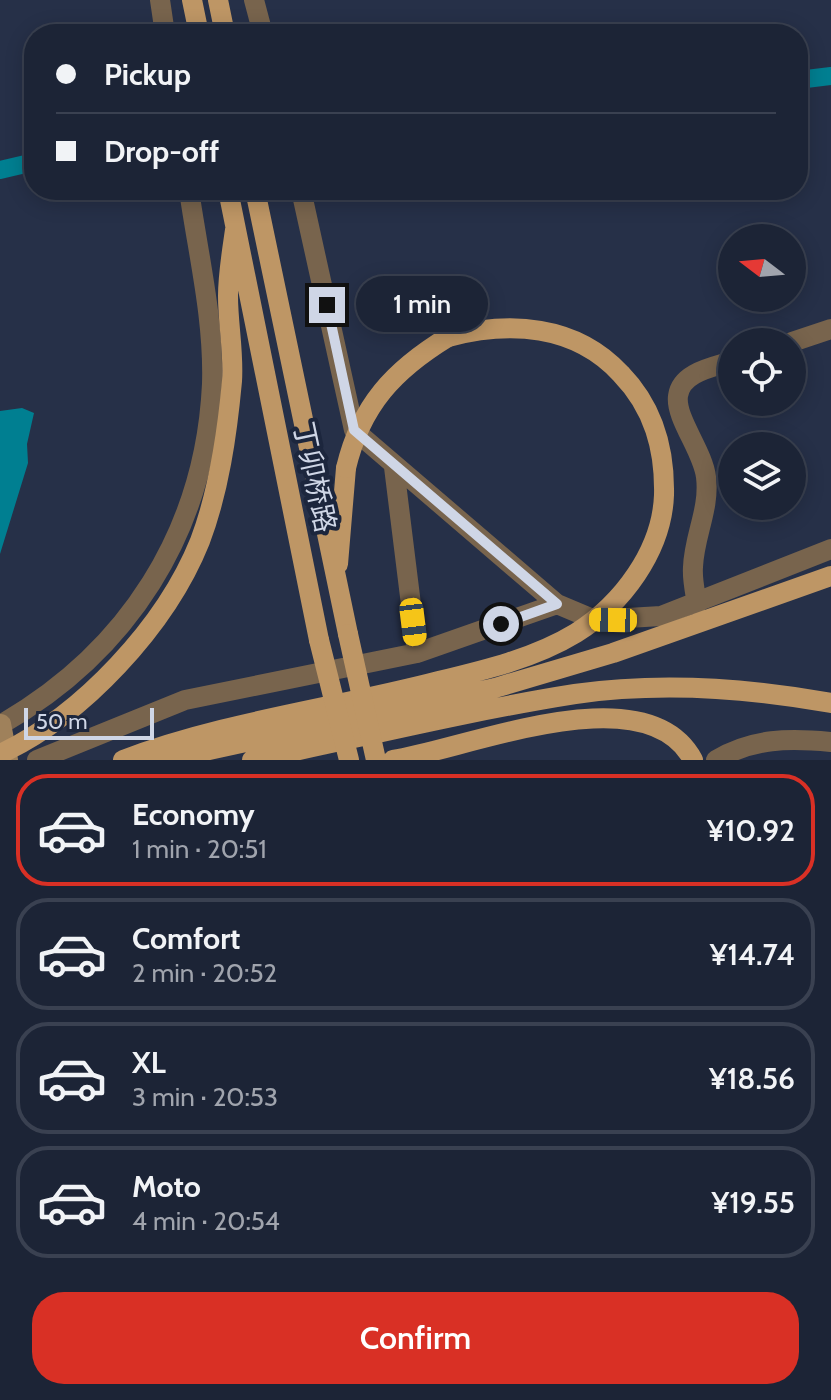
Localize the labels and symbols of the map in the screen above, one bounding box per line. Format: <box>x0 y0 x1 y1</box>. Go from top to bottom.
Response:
north arrow <box>718 224 806 312</box>
callout: 1 min <box>355 277 487 333</box>
route end <box>309 287 345 323</box>
street label: 丁卯桥路 <box>287 419 343 535</box>
car <box>398 597 428 647</box>
route start <box>483 606 519 642</box>
car <box>589 608 637 632</box>
scale bar <box>24 704 154 740</box>

